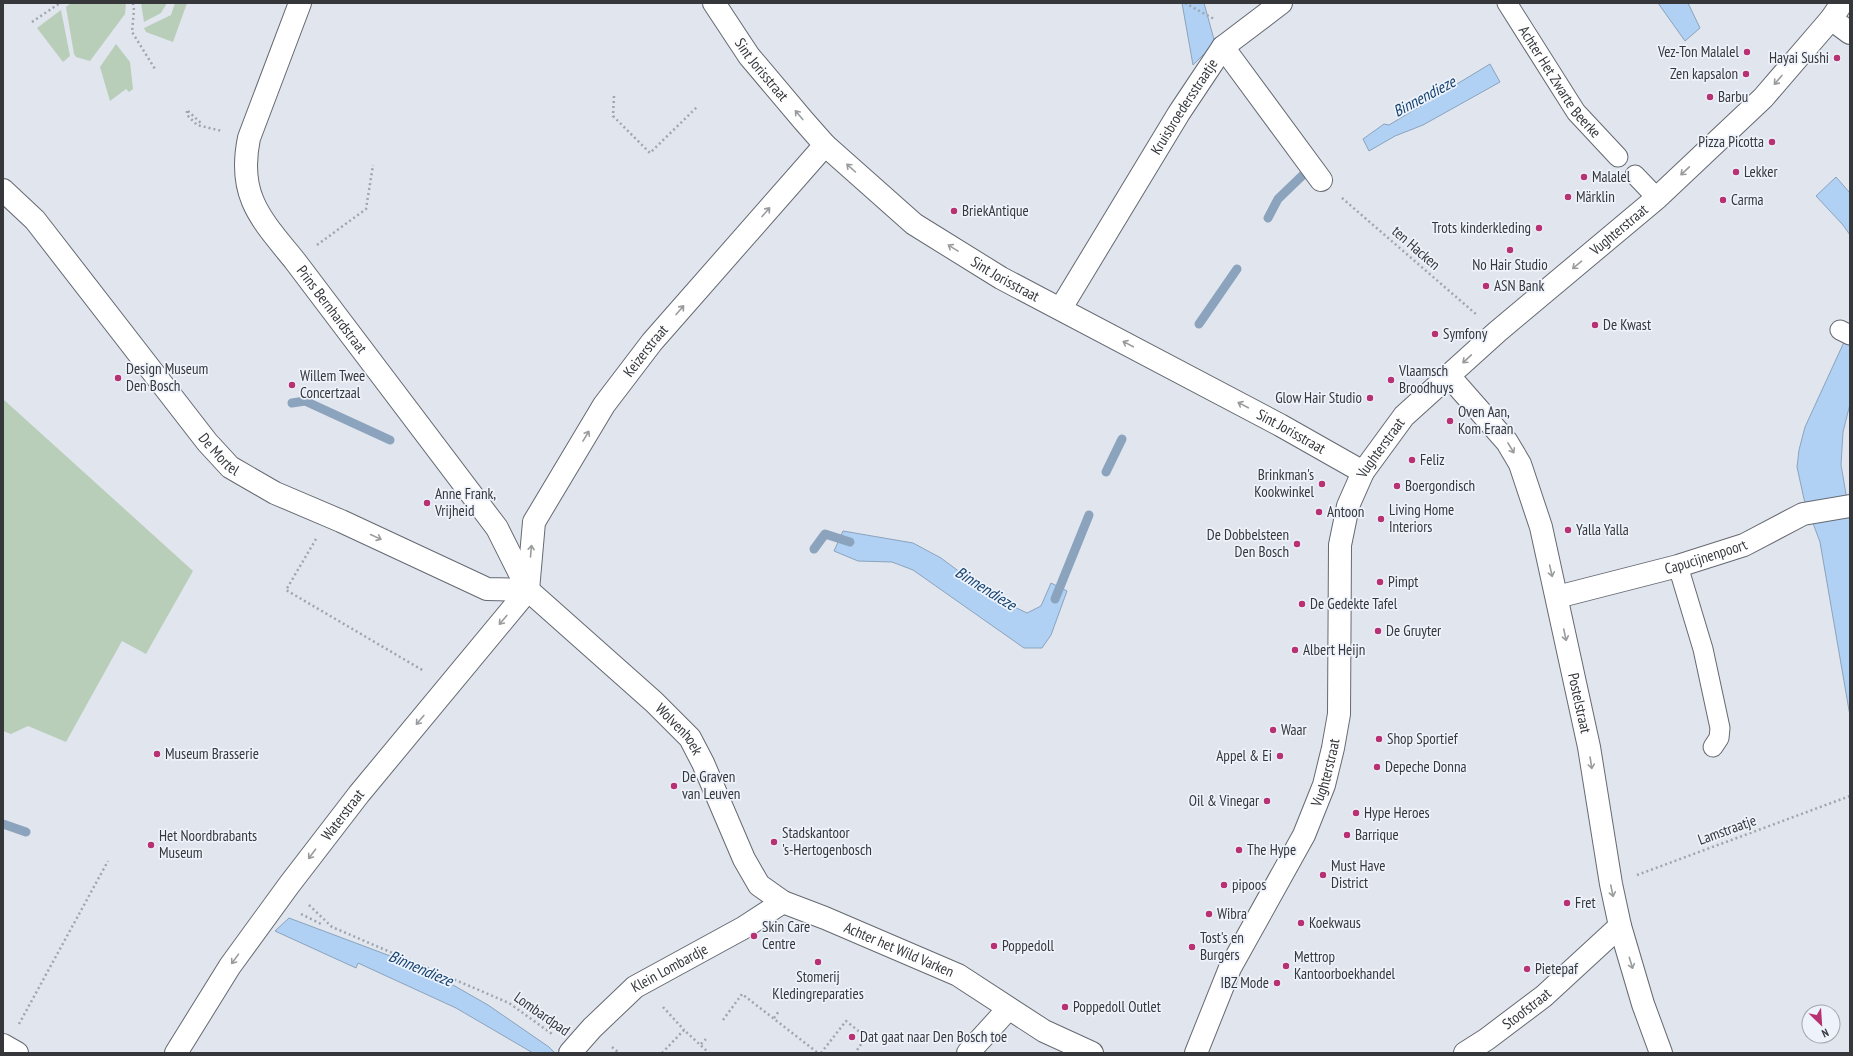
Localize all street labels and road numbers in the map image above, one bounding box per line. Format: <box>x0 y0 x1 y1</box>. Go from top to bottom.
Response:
street label: Achter Het Zwarte Beerke <box>1515 22 1605 142</box>
street label: Sint Jorisstraat <box>731 34 793 105</box>
street label: Kruisbroedersstraatje <box>1146 55 1222 158</box>
street label: Vughterstraat <box>1585 200 1652 260</box>
street label: ten Hacken <box>1388 221 1444 274</box>
street label: Sint Jorisstraat <box>968 252 1043 305</box>
street label: Prins Bernhardstraat <box>293 262 372 357</box>
street label: Keizerstraat <box>619 320 672 380</box>
street label: Sint Jorisstraat <box>1254 404 1329 458</box>
street label: Vughterstraat <box>1351 414 1408 481</box>
street label: De Mortel <box>195 429 243 480</box>
street label: Capucijnenpoort <box>1662 535 1750 578</box>
street label: Postelstraat <box>1564 671 1596 735</box>
street label: Wolvenhoek <box>652 699 707 758</box>
street label: Vughterstraat <box>1306 737 1343 810</box>
street label: Waterstraat <box>317 785 368 844</box>
street label: Lamstraatje <box>1695 810 1759 849</box>
street label: Achter het Wild Varken <box>841 917 957 981</box>
street label: Klein Lombardje <box>628 939 711 996</box>
street label: Stoofstraat <box>1498 984 1555 1033</box>
street label: Lombardpad <box>511 987 574 1040</box>

